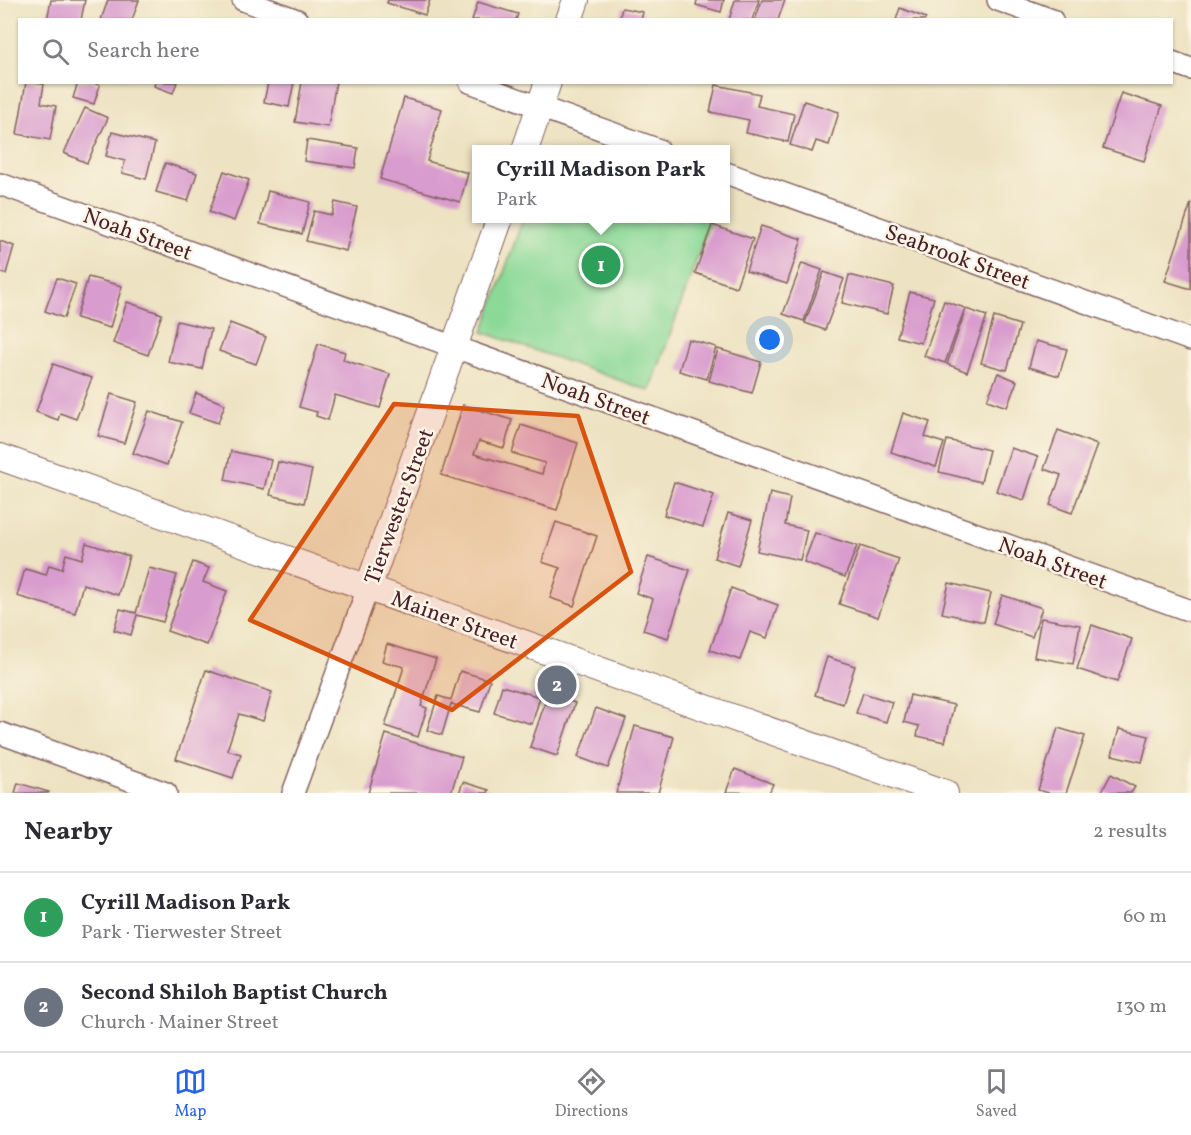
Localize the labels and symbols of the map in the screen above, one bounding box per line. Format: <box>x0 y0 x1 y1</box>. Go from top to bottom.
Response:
street label: Noah Street <box>78 201 196 270</box>
street label: Seabrook Street <box>880 218 1034 299</box>
pin: 1 <box>582 242 620 288</box>
your location <box>755 325 784 354</box>
street label: Noah Street <box>536 366 654 435</box>
street label: Tierwester Street <box>358 424 443 589</box>
street label: Noah Street <box>993 530 1111 599</box>
street label: Mainer Street <box>386 584 522 659</box>
pin: 2 <box>538 662 576 708</box>

